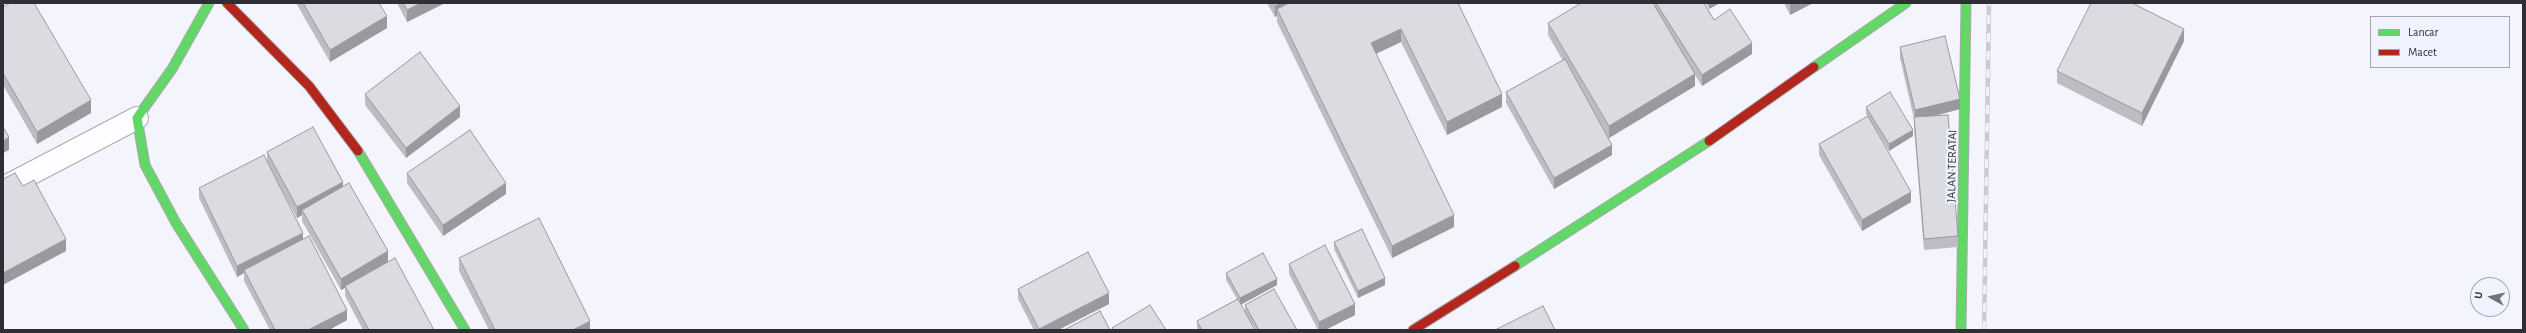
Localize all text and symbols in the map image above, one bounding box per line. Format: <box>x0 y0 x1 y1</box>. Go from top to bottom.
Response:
legend <box>2370 16 2510 68</box>
text: Lancar <box>2408 26 2438 38</box>
text: Macet <box>2408 46 2437 58</box>
street label: JALAN TERATAI <box>1944 130 1960 202</box>
north arrow <box>2470 277 2510 317</box>
text: U <box>2473 291 2485 300</box>

